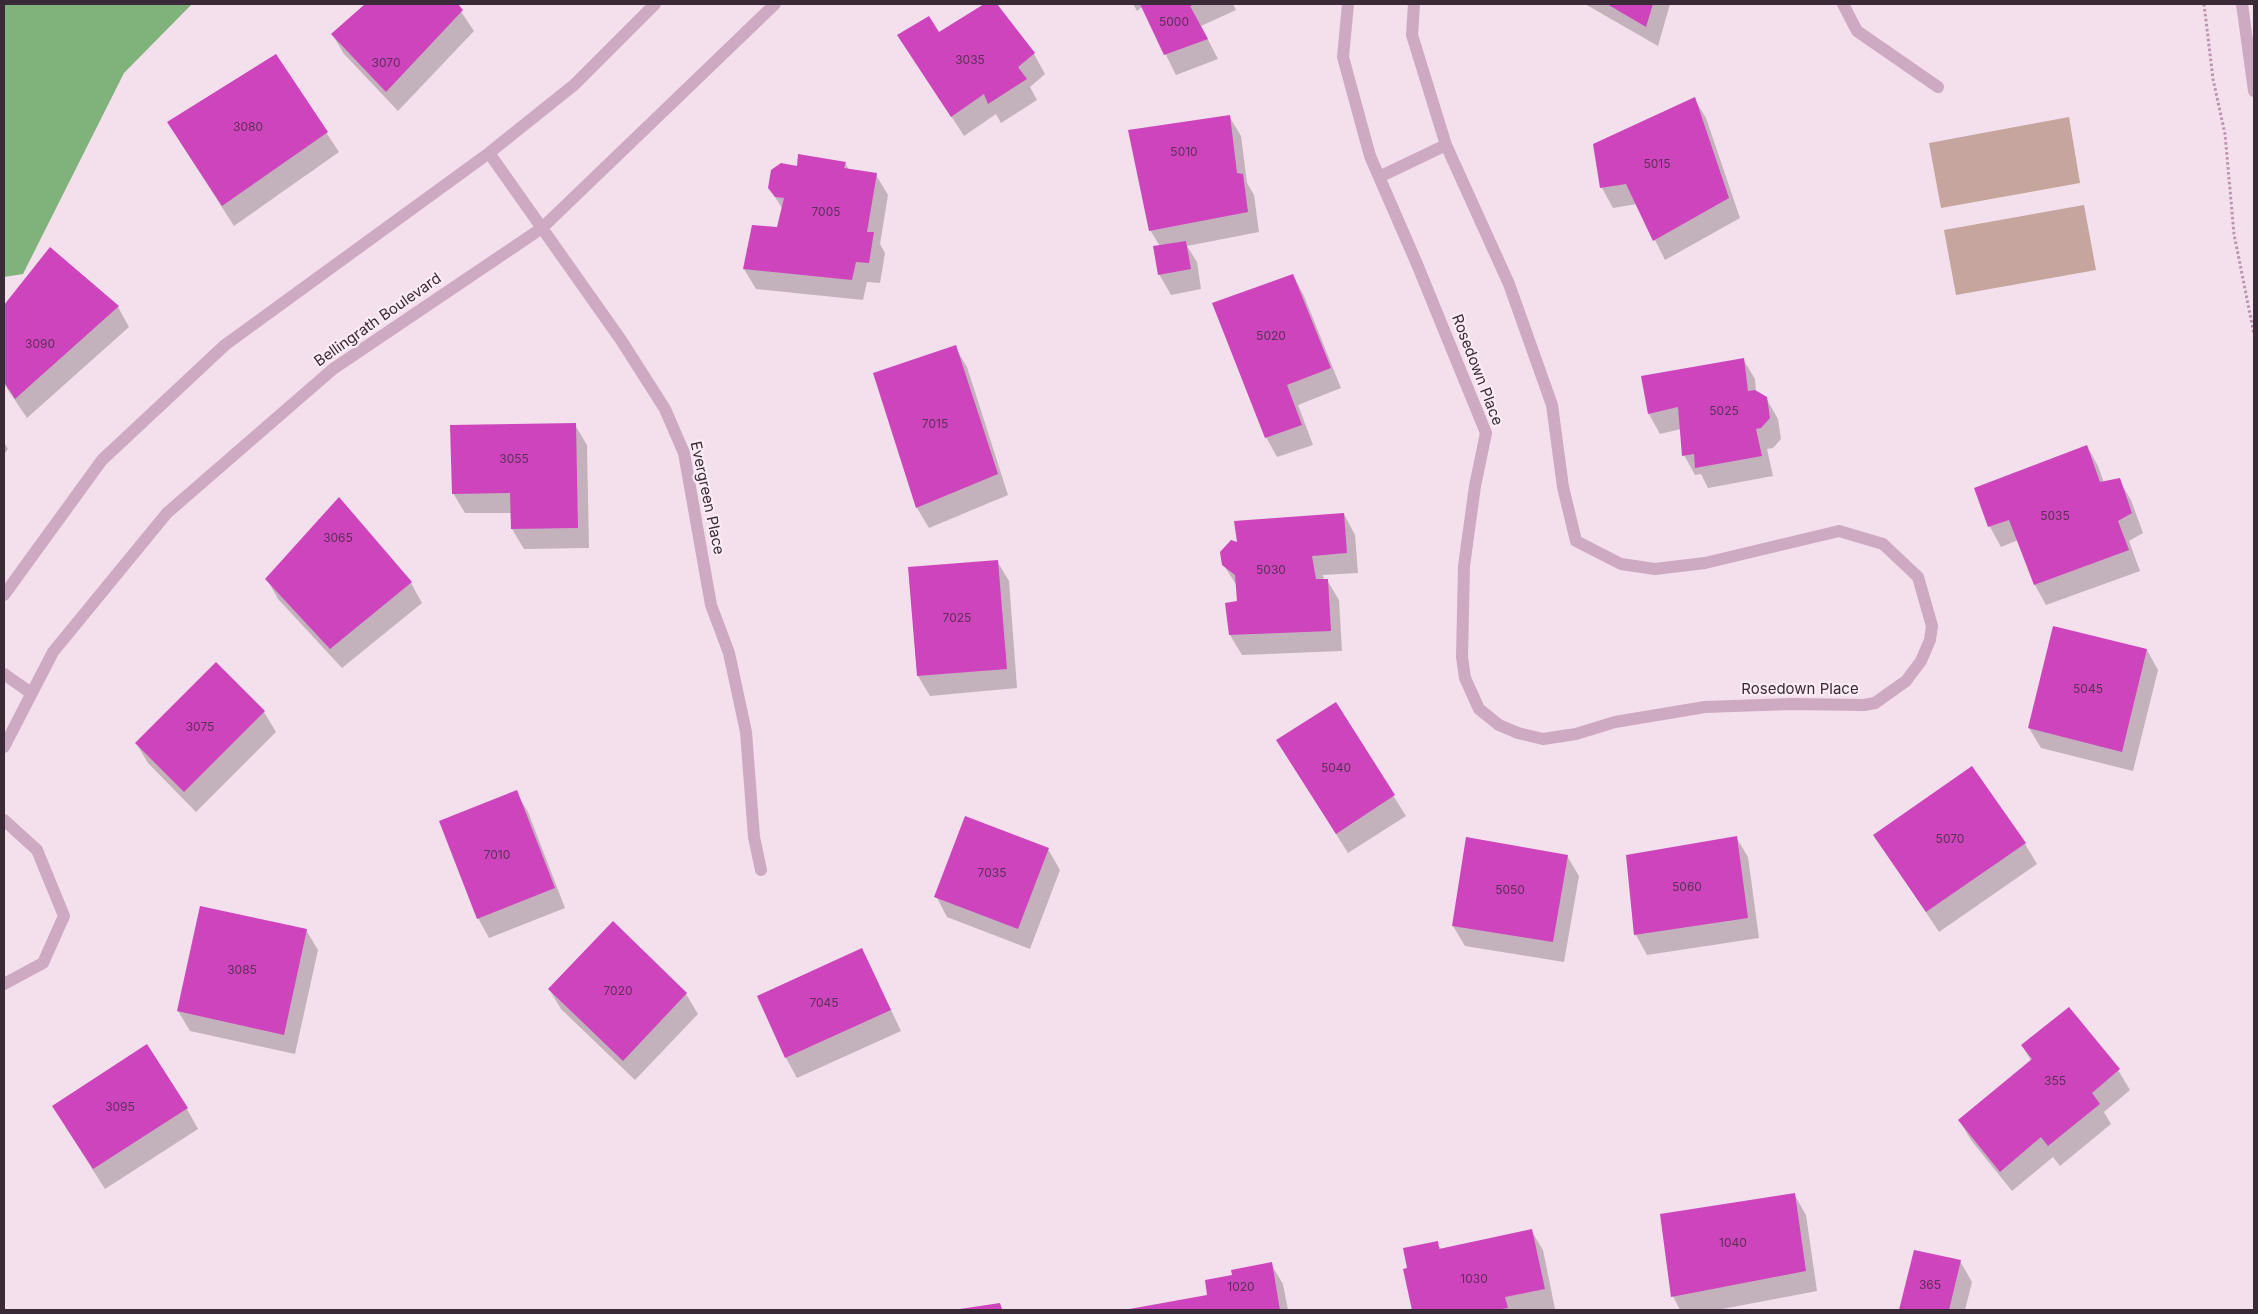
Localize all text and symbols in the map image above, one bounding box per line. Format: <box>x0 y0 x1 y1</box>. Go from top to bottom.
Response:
house number: 5000 <box>1159 15 1189 29</box>
house number: 3035 <box>955 53 985 67</box>
house number: 3070 <box>372 56 400 70</box>
house number: 3080 <box>233 120 263 134</box>
house number: 5010 <box>1170 145 1198 159</box>
house number: 5015 <box>1643 157 1671 171</box>
house number: 7005 <box>811 205 841 219</box>
street label: Bellingrath Boulevard <box>311 269 445 371</box>
street label: Rosedown Place <box>1448 312 1506 428</box>
house number: 5020 <box>1256 329 1286 343</box>
house number: 3090 <box>25 337 55 351</box>
house number: 5025 <box>1709 404 1739 418</box>
house number: 7015 <box>922 417 948 431</box>
street label: Evergreen Place <box>686 440 728 556</box>
house number: 3055 <box>499 452 529 466</box>
house number: 5035 <box>2040 509 2070 523</box>
house number: 3065 <box>323 531 353 545</box>
house number: 5030 <box>1256 563 1286 577</box>
house number: 7025 <box>943 611 971 625</box>
street label: Rosedown Place <box>1741 680 1859 698</box>
house number: 5045 <box>2073 682 2103 696</box>
house number: 3075 <box>186 720 214 734</box>
house number: 5040 <box>1321 761 1351 775</box>
house number: 5070 <box>1936 832 1964 846</box>
house number: 7010 <box>484 848 510 862</box>
house number: 7035 <box>978 866 1006 880</box>
house number: 5060 <box>1672 880 1702 894</box>
house number: 5050 <box>1495 883 1525 897</box>
house number: 3085 <box>227 963 257 977</box>
house number: 7020 <box>603 984 633 998</box>
house number: 7045 <box>809 996 839 1010</box>
house number: 355 <box>2044 1074 2066 1088</box>
house number: 3095 <box>105 1100 135 1114</box>
house number: 1040 <box>1719 1236 1747 1250</box>
house number: 1030 <box>1460 1272 1488 1286</box>
house number: 365 <box>1919 1278 1941 1292</box>
house number: 1020 <box>1227 1280 1255 1294</box>

